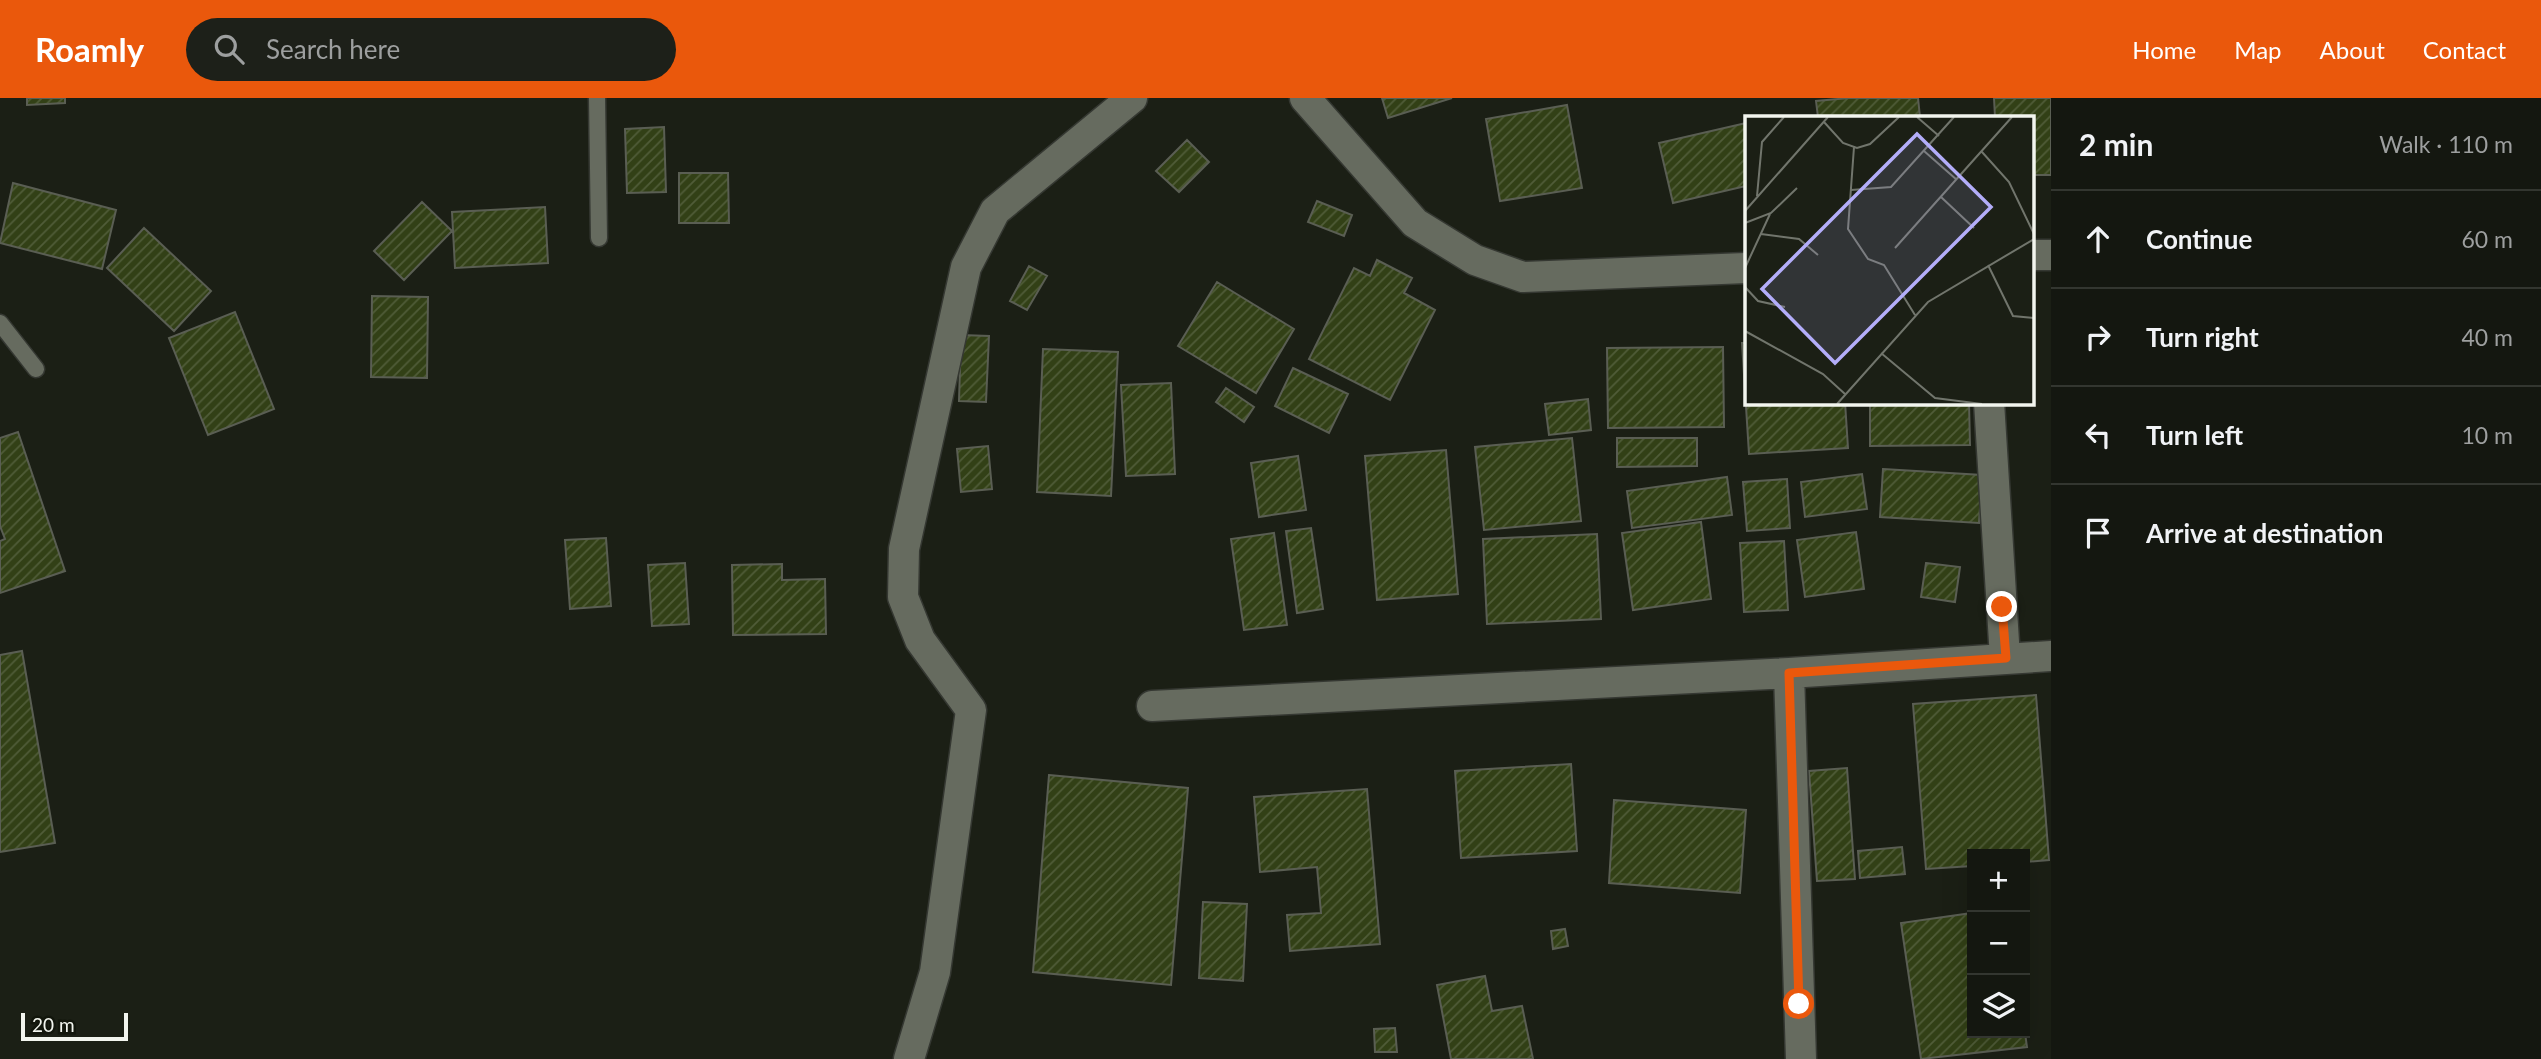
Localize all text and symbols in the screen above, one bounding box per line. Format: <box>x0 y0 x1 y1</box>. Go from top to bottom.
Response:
search box <box>186 18 676 81</box>
text: Roamly <box>35 29 144 69</box>
icon: search <box>210 30 248 68</box>
text: Search here <box>266 33 400 65</box>
text: Home <box>2132 35 2196 64</box>
text: Map <box>2234 35 2282 64</box>
text: About <box>2320 35 2385 64</box>
text: Contact <box>2423 35 2506 64</box>
inset map <box>1745 116 2034 404</box>
text: 2 min <box>2079 126 2153 162</box>
text: Walk · 110 m <box>2379 130 2513 158</box>
icon: ahead <box>2079 220 2117 258</box>
text: Continue <box>2146 223 2252 255</box>
text: 60 m <box>2462 225 2513 253</box>
icon: right <box>2079 318 2117 356</box>
text: Turn right <box>2146 321 2259 353</box>
text: 40 m <box>2462 323 2513 351</box>
icon: left <box>2079 416 2117 454</box>
text: Turn left <box>2146 419 2243 451</box>
text: 10 m <box>2462 421 2513 449</box>
icon: arrive <box>2079 514 2117 552</box>
text: Arrive at destination <box>2146 517 2383 549</box>
route end <box>1986 591 2017 622</box>
map controls <box>1967 849 2030 1038</box>
button: + <box>1967 849 2030 912</box>
button: − <box>1967 912 2030 975</box>
button: layers <box>1967 975 2030 1038</box>
route start <box>1783 988 1814 1019</box>
scale bar <box>21 1010 128 1042</box>
text: 20 m <box>32 1013 75 1036</box>

